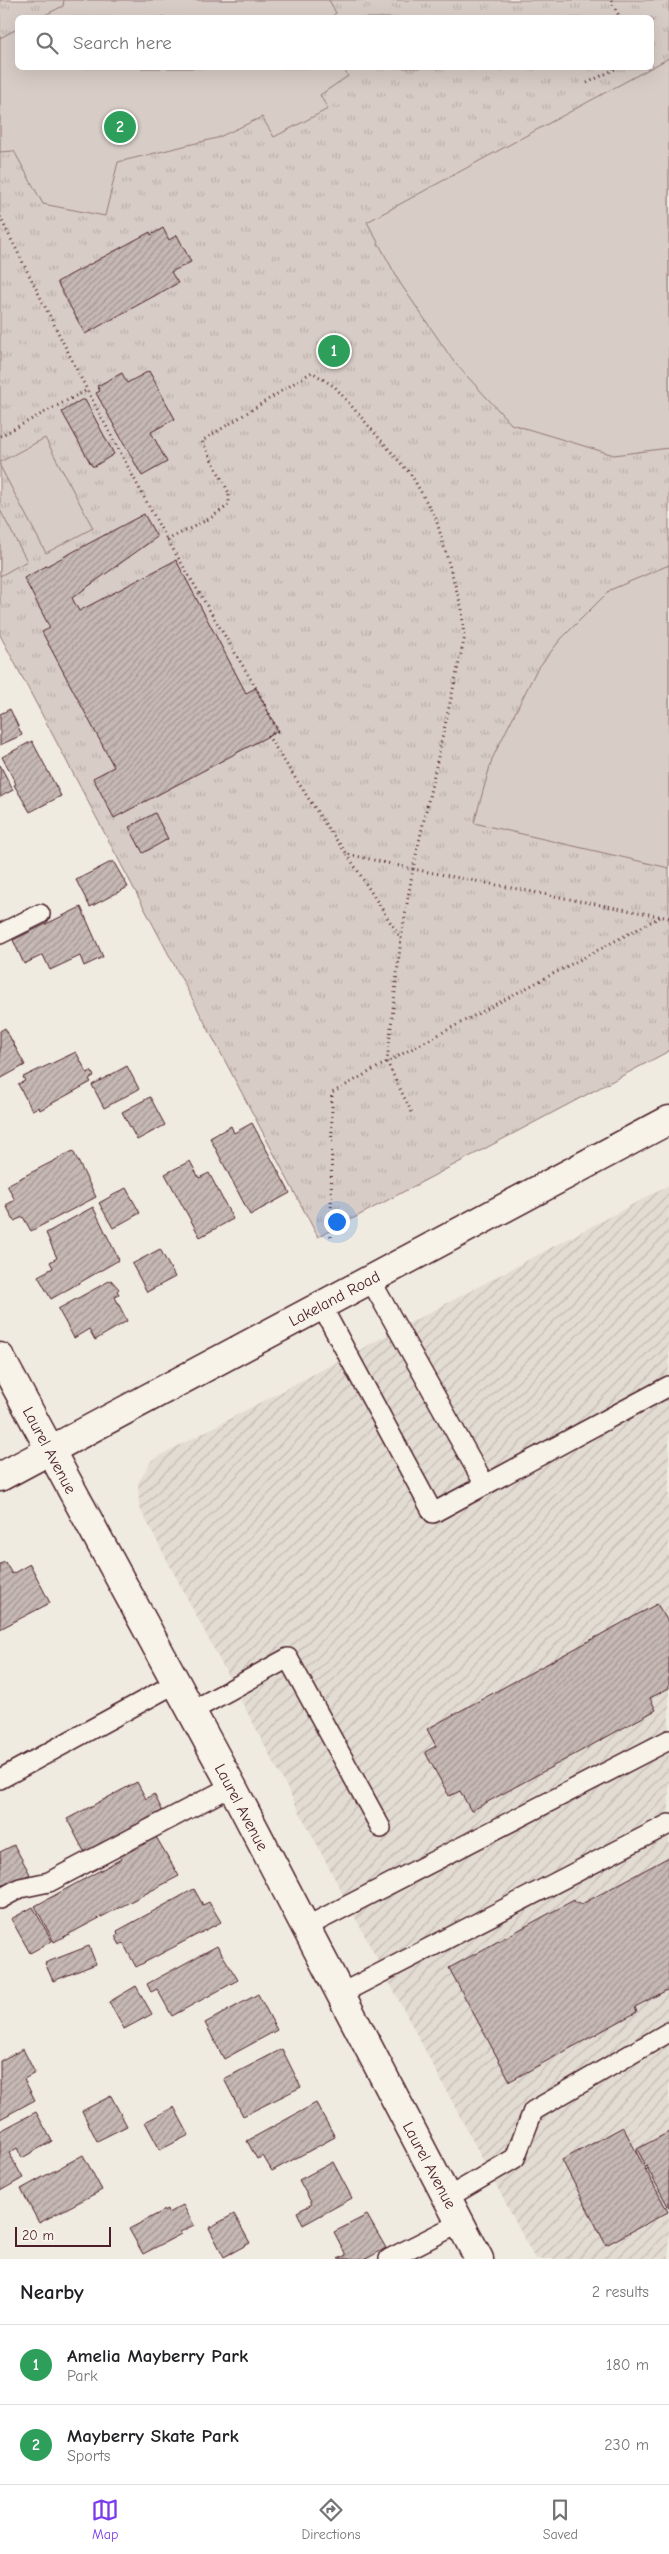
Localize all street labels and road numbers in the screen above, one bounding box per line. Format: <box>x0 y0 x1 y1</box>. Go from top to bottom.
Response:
street label: Lakeland Road <box>286 1267 383 1330</box>
street label: Laurel Avenue <box>19 1404 80 1497</box>
street label: Laurel Avenue <box>211 1761 272 1854</box>
street label: Laurel Avenue <box>399 2119 460 2212</box>

